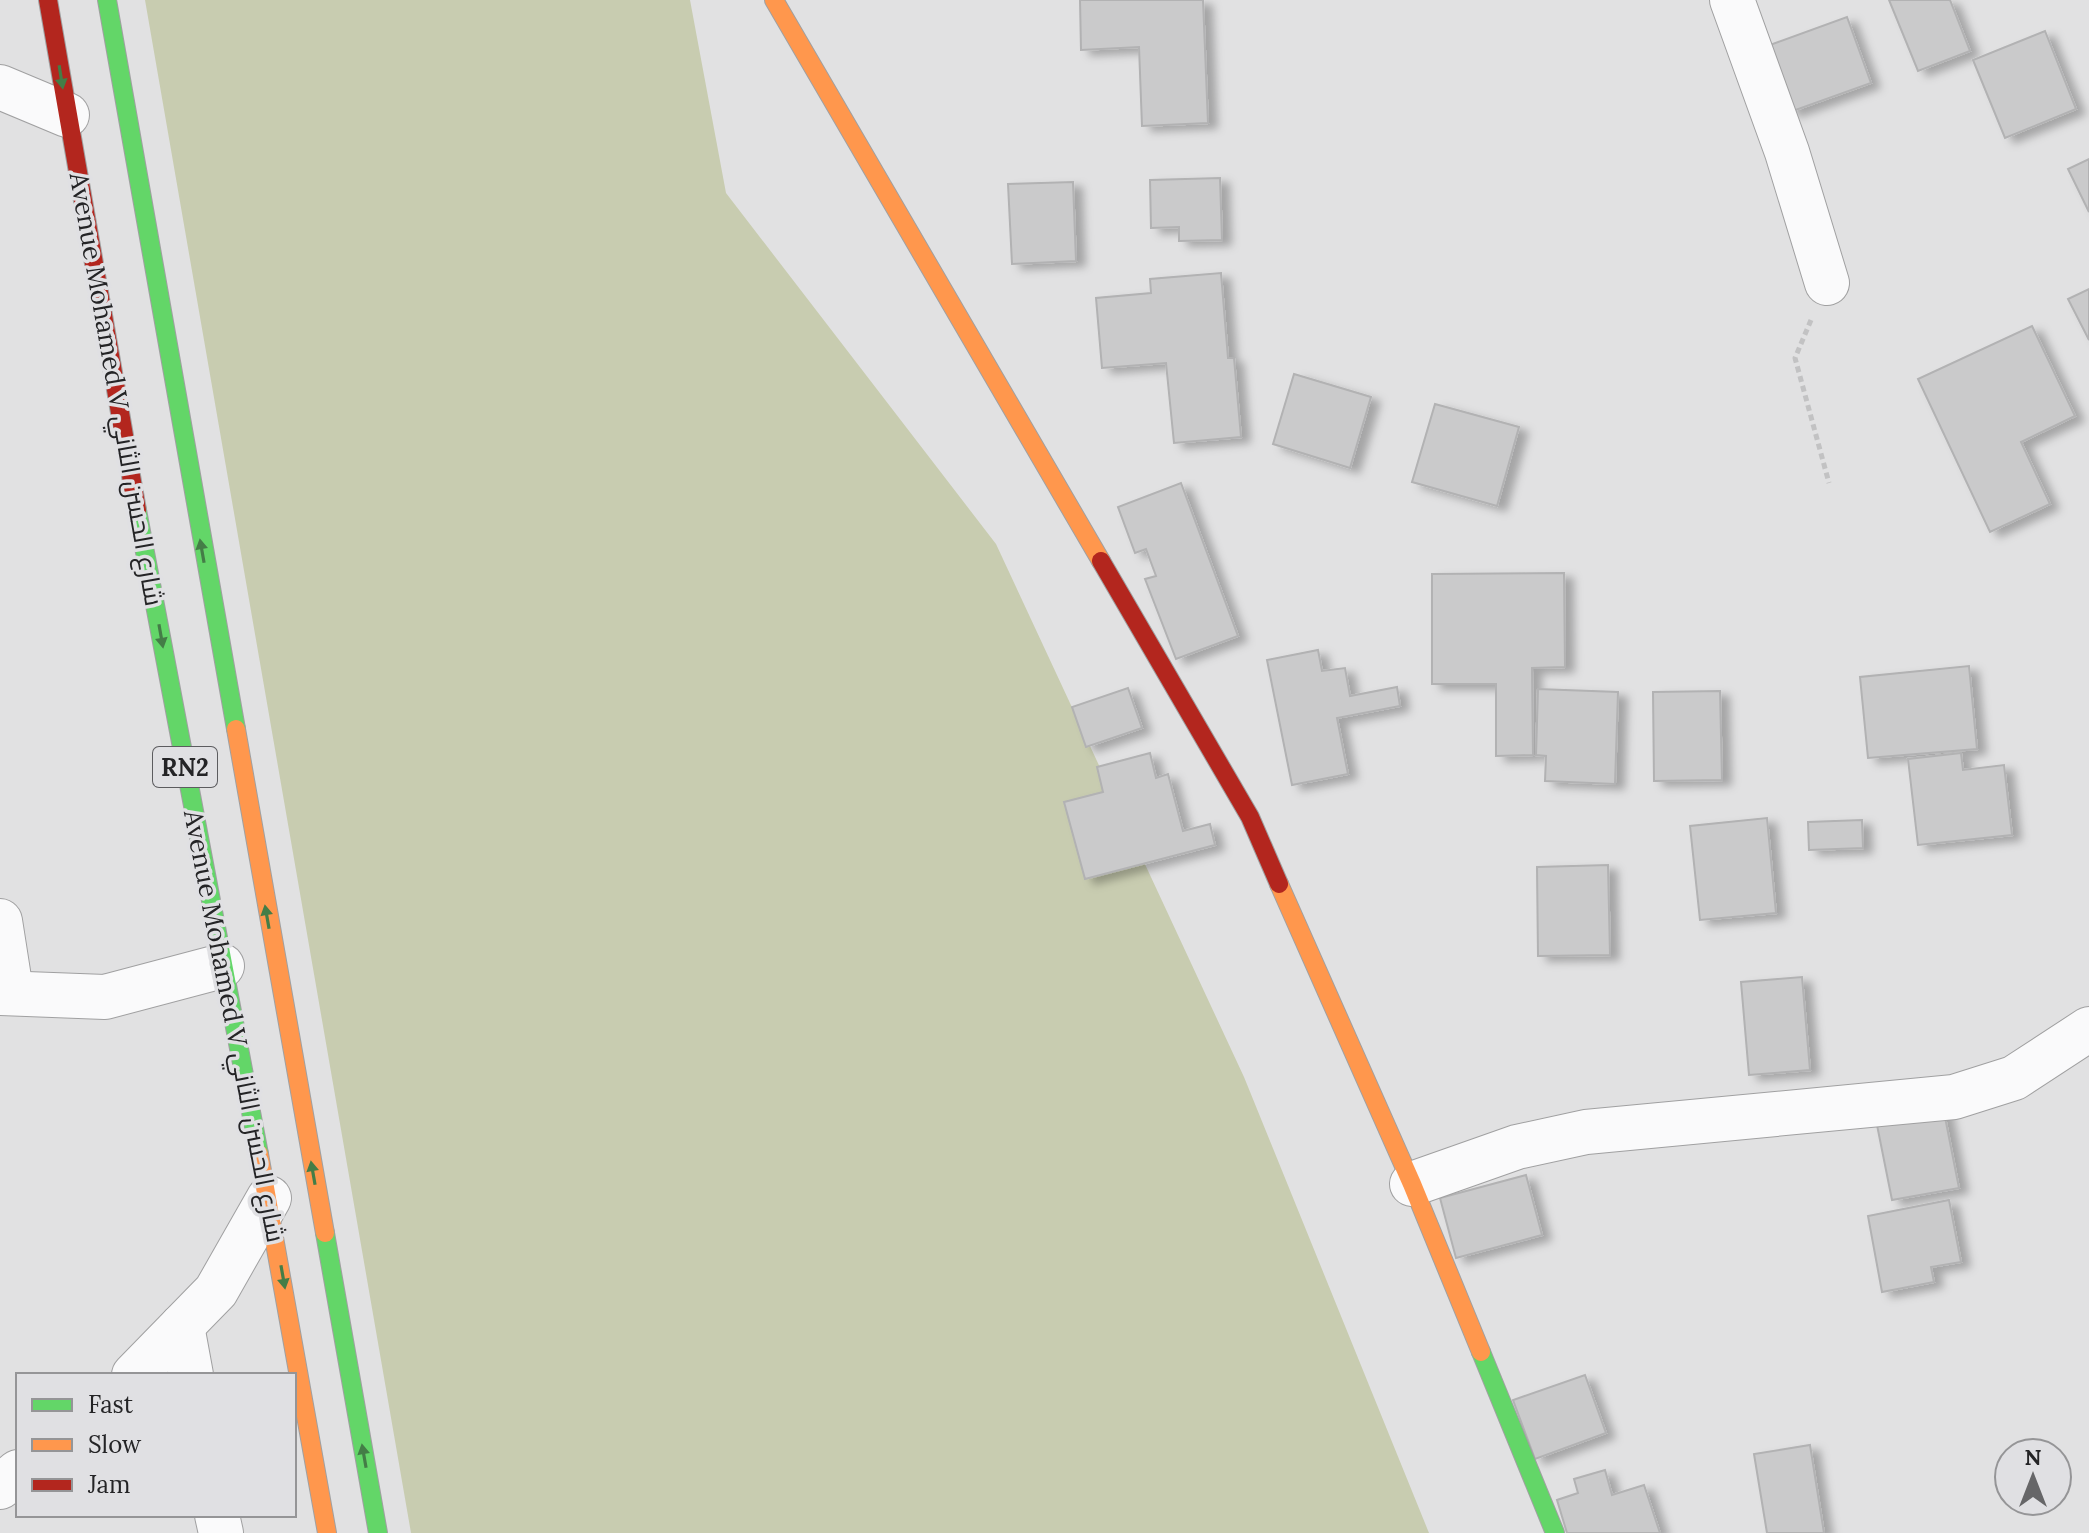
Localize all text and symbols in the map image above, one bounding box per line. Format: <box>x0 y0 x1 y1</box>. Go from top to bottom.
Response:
one-way arrow <box>55 65 67 90</box>
street label: Avenue Mohamed V شارع الحسن الثاني <box>57 169 171 609</box>
one-way arrow <box>196 538 208 563</box>
one-way arrow <box>156 624 168 649</box>
road number: RN2 <box>153 747 217 787</box>
street label: Avenue Mohamed V شارع الحسن الثاني <box>172 806 293 1246</box>
one-way arrow <box>260 904 272 929</box>
one-way arrow <box>306 1160 318 1185</box>
one-way arrow <box>277 1264 289 1289</box>
legend <box>16 1373 296 1517</box>
text: Fast <box>88 1389 134 1420</box>
text: Slow <box>88 1429 142 1460</box>
north arrow <box>1993 1437 2073 1517</box>
one-way arrow <box>357 1443 369 1468</box>
text: N <box>2024 1443 2042 1471</box>
text: Jam <box>87 1469 130 1500</box>

